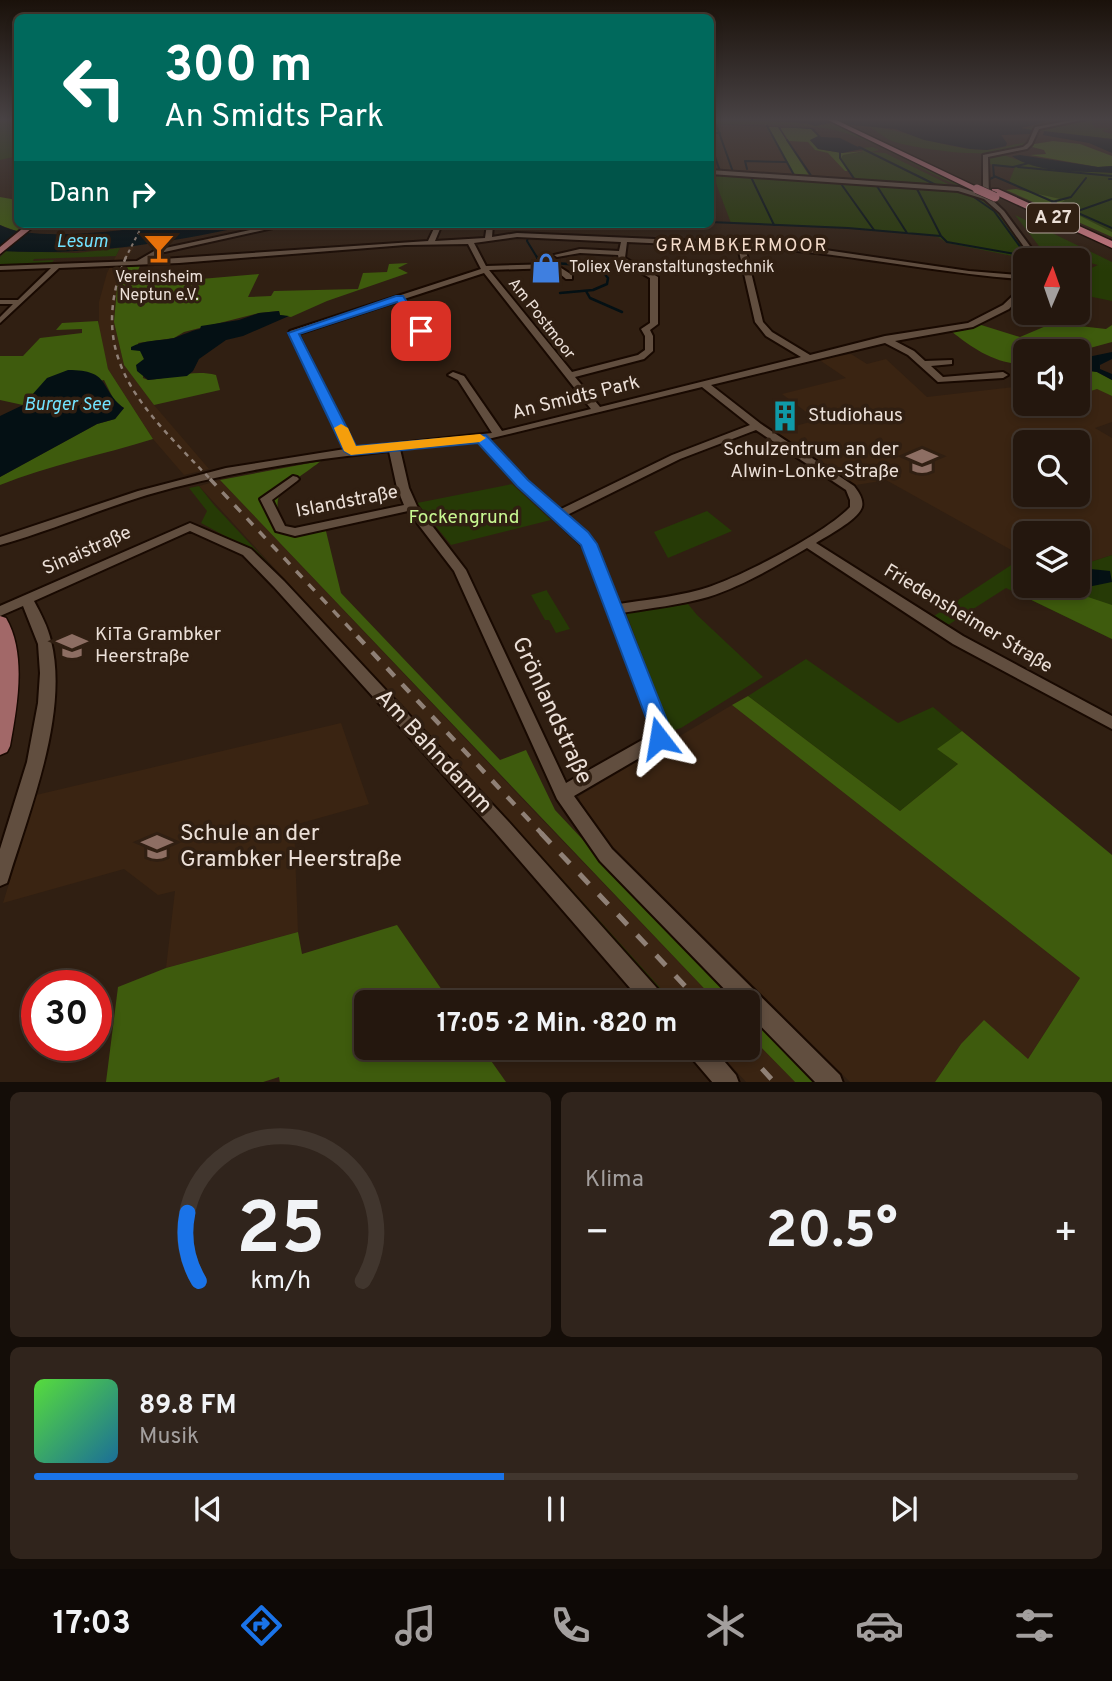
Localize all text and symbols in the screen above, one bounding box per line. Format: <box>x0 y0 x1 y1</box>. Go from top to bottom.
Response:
text: 300 m <box>164 37 312 99</box>
icon: left <box>49 42 140 133</box>
text: An Smidts Park <box>164 98 384 138</box>
icon: right <box>124 175 162 213</box>
text: Dann <box>49 178 110 211</box>
road number: A 27 <box>1027 204 1079 232</box>
water label: Lesum <box>56 231 108 254</box>
bar icon: Vereinsheim Neptun e.V. <box>142 231 176 265</box>
district label: GRAMBKERMOOR <box>656 235 828 258</box>
north arrow <box>1013 248 1090 326</box>
map controls <box>1013 248 1090 598</box>
shop icon: Toliex Veranstaltungstechnik <box>529 251 563 285</box>
place label: Toliex Veranstaltungstechnik <box>569 258 775 278</box>
place label: Vereinsheim Neptun e.V. <box>115 268 203 306</box>
street label: Am Postmoor <box>503 274 579 364</box>
pin <box>391 301 451 361</box>
icon: arrive <box>402 312 440 350</box>
button: sound <box>1013 339 1090 416</box>
street label: An Smidts Park <box>510 371 642 425</box>
water label: Burger See <box>24 394 111 417</box>
building icon: Studiohaus <box>768 399 802 433</box>
place label: Studiohaus <box>808 404 903 428</box>
button: search <box>1013 430 1090 507</box>
place label: Schulzentrum an der Alwin-Lonke-Straße <box>723 438 900 484</box>
school or university icon: Schulzentrum an der Alwin-Lonke-Straße <box>905 444 939 478</box>
street label: Islandstraße <box>294 480 400 524</box>
park label: Fockengrund <box>409 506 520 530</box>
street label: Sinaistraße <box>39 521 135 581</box>
button: layers <box>1013 521 1090 598</box>
street label: Friedensheimer Straße <box>879 559 1057 679</box>
place label: KiTa Grambker Heerstraße <box>95 623 222 669</box>
school or university icon: KiTa Grambker Heerstraße <box>55 629 89 663</box>
street label: Grönlandstraße <box>504 633 598 789</box>
street label: Am Bahndamm <box>368 684 498 820</box>
position arrow <box>622 701 696 775</box>
place label: Schule an der Grambker Heerstraße <box>180 820 402 875</box>
school or university icon: Schule an der Grambker Heerstraße <box>140 830 174 864</box>
speed limit sign: 30 <box>21 970 112 1061</box>
text: 17:05 · 2 Min. · 820 m <box>437 1008 677 1041</box>
text: Klima <box>585 1166 644 1195</box>
text: 25 <box>236 1187 325 1279</box>
text: 20.5° <box>765 1200 898 1266</box>
text: − <box>585 1210 610 1259</box>
text: + <box>1053 1210 1078 1259</box>
text: km/h <box>250 1265 311 1297</box>
text: 89.8 FM <box>139 1390 236 1423</box>
text: Musik <box>139 1423 199 1452</box>
icon: previous <box>189 1490 227 1528</box>
icon: pause <box>537 1490 575 1528</box>
icon: next <box>885 1490 923 1528</box>
icon: directions <box>237 1601 286 1650</box>
icon: music <box>391 1601 440 1650</box>
icon: phone <box>546 1601 595 1650</box>
icon: climate <box>701 1601 750 1650</box>
icon: car <box>855 1601 904 1650</box>
icon: filters <box>1010 1601 1059 1650</box>
text: 17:03 <box>53 1605 131 1645</box>

